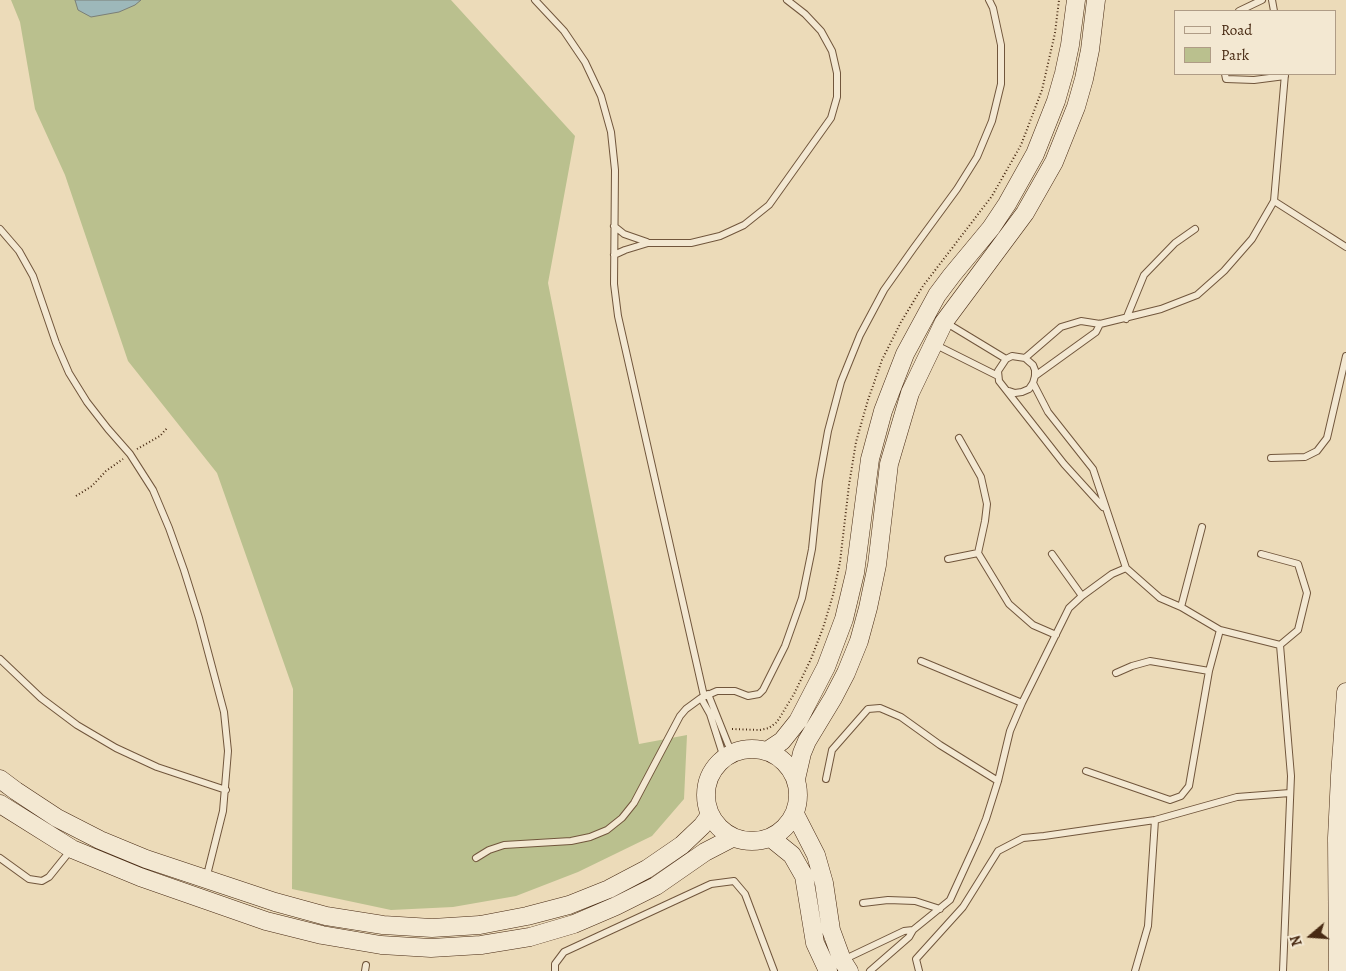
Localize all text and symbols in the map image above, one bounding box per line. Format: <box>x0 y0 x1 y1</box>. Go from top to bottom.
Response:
legend <box>1174 10 1336 75</box>
text: Road <box>1221 20 1252 40</box>
text: Park <box>1221 45 1249 65</box>
north arrow <box>1286 911 1336 961</box>
text: N <box>1286 933 1307 949</box>

